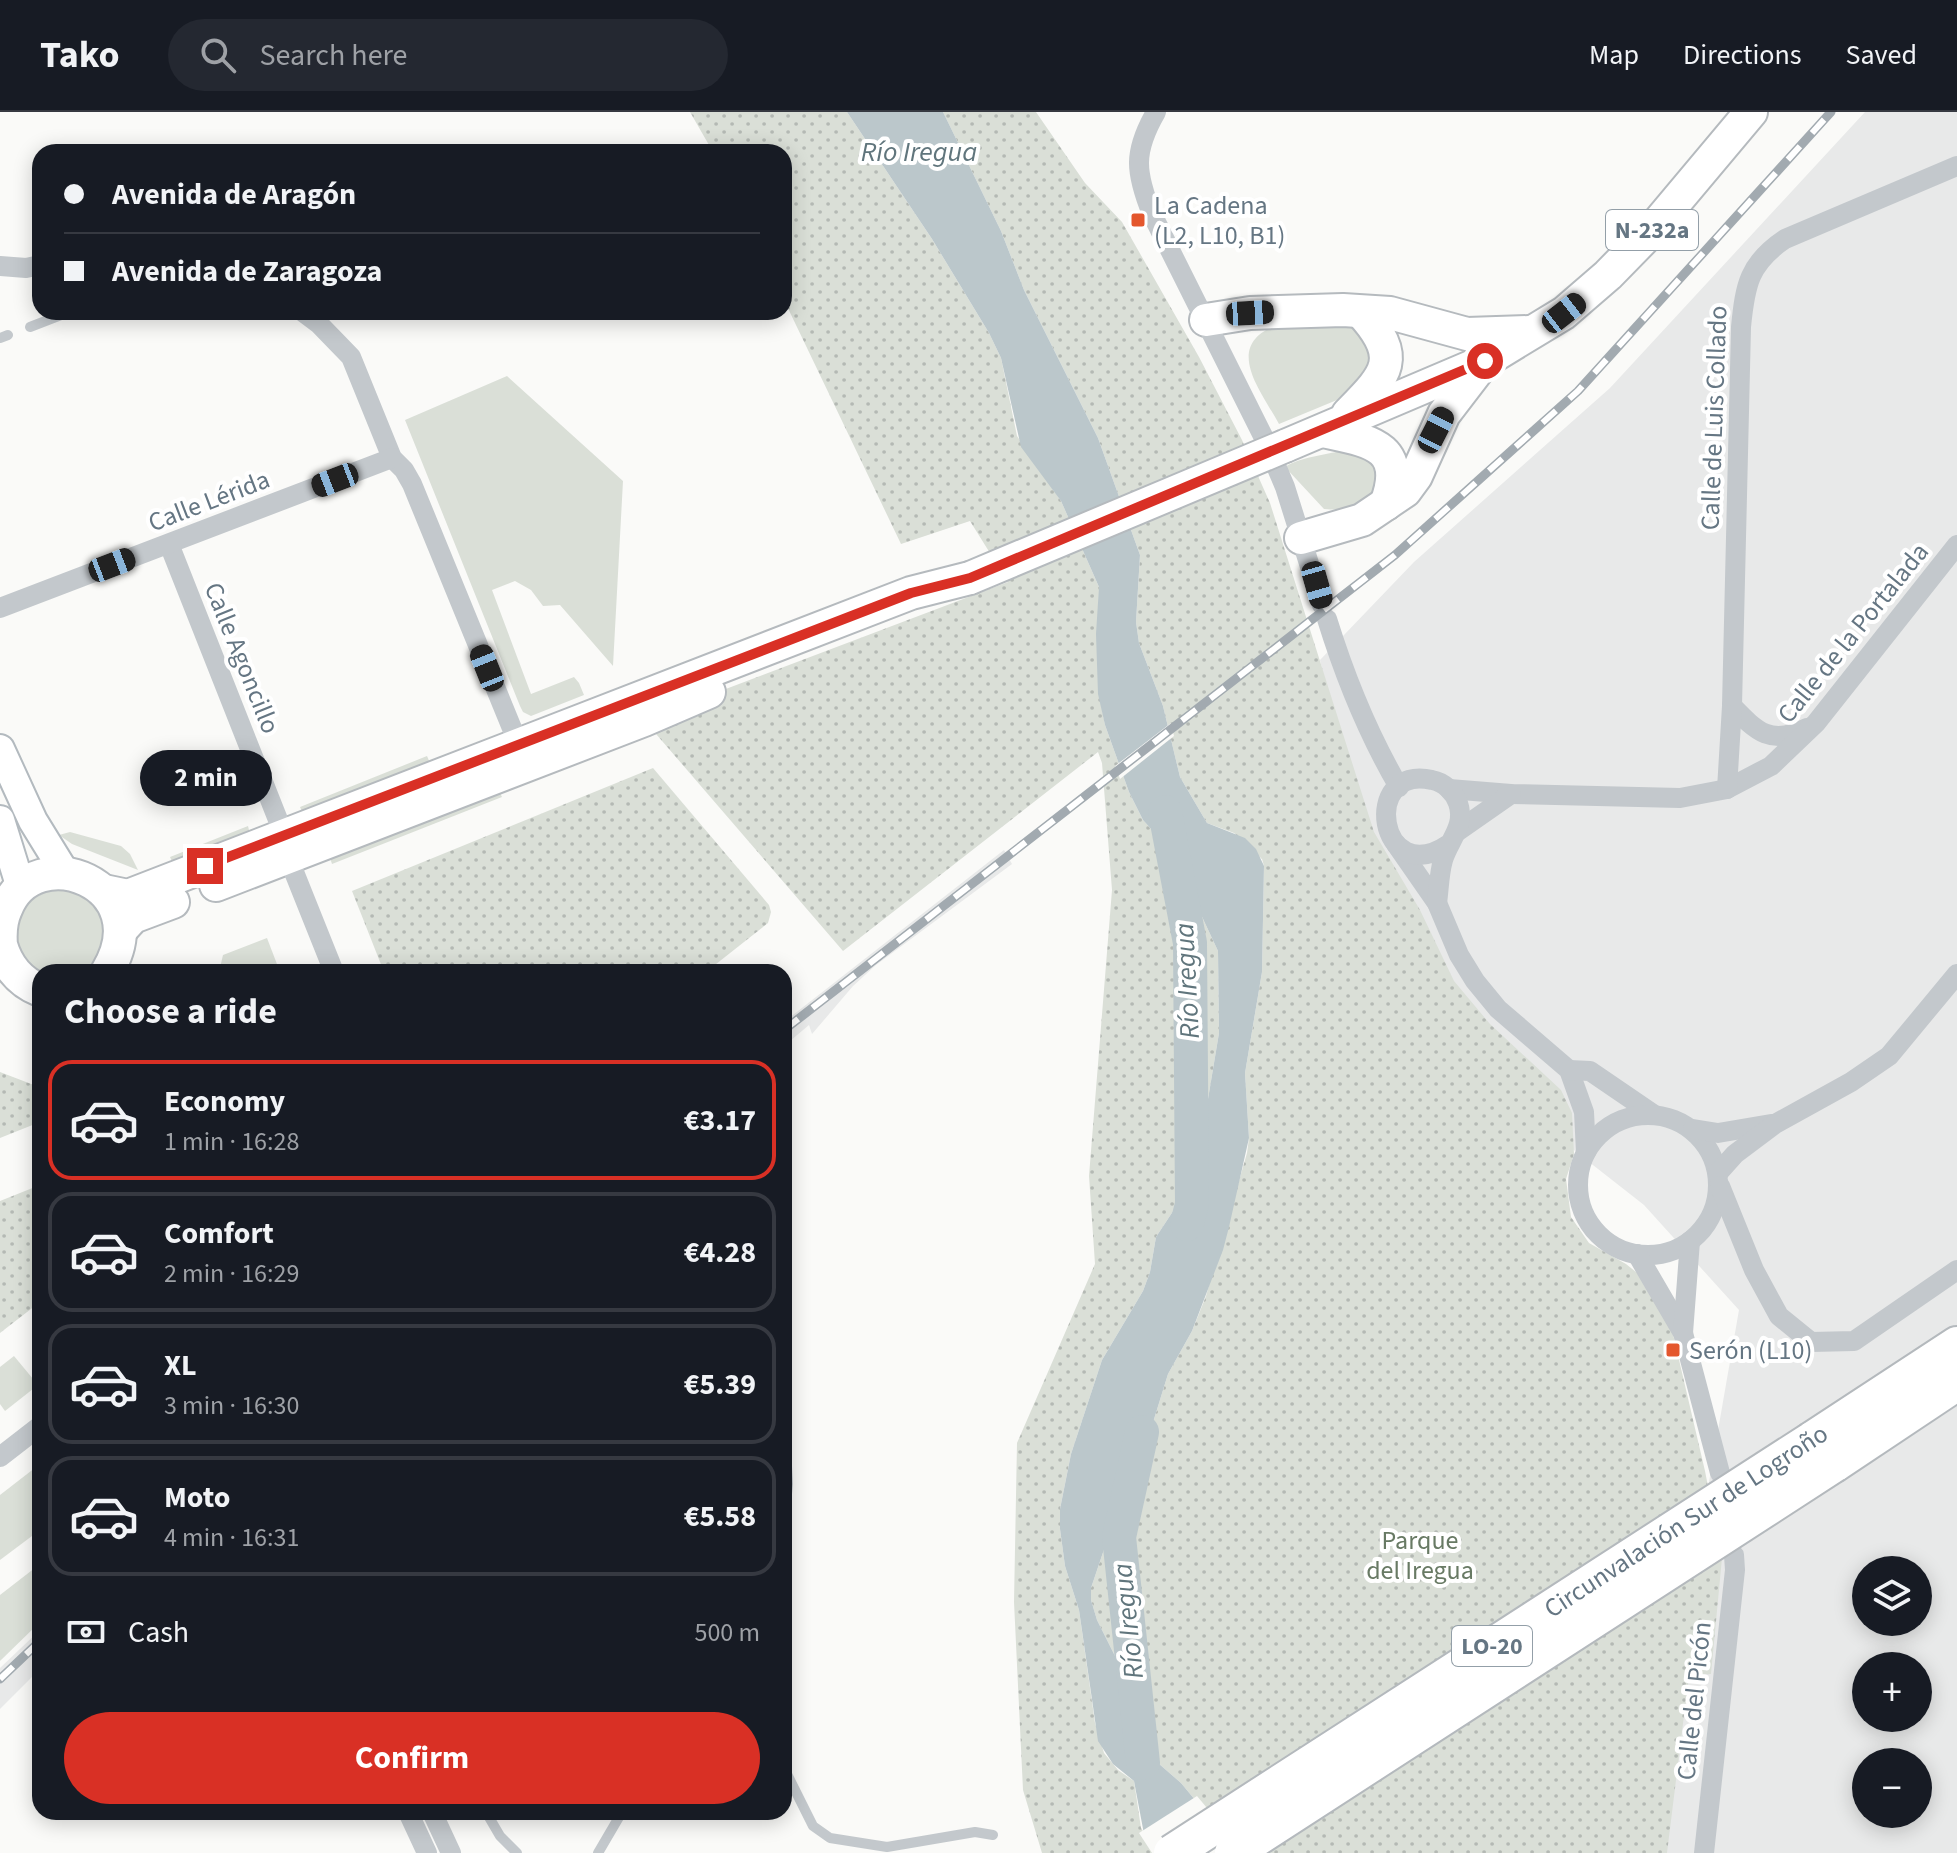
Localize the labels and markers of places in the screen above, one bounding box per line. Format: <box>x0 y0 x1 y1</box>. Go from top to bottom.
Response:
place label: La Cadena (L2, L10, B1) <box>1154 187 1285 254</box>
marker: La Cadena (L2, L10, B1) <box>1129 211 1147 229</box>
place label: Serón (L10) <box>1689 1332 1812 1369</box>
marker: Serón (L10) <box>1664 1341 1682 1359</box>

